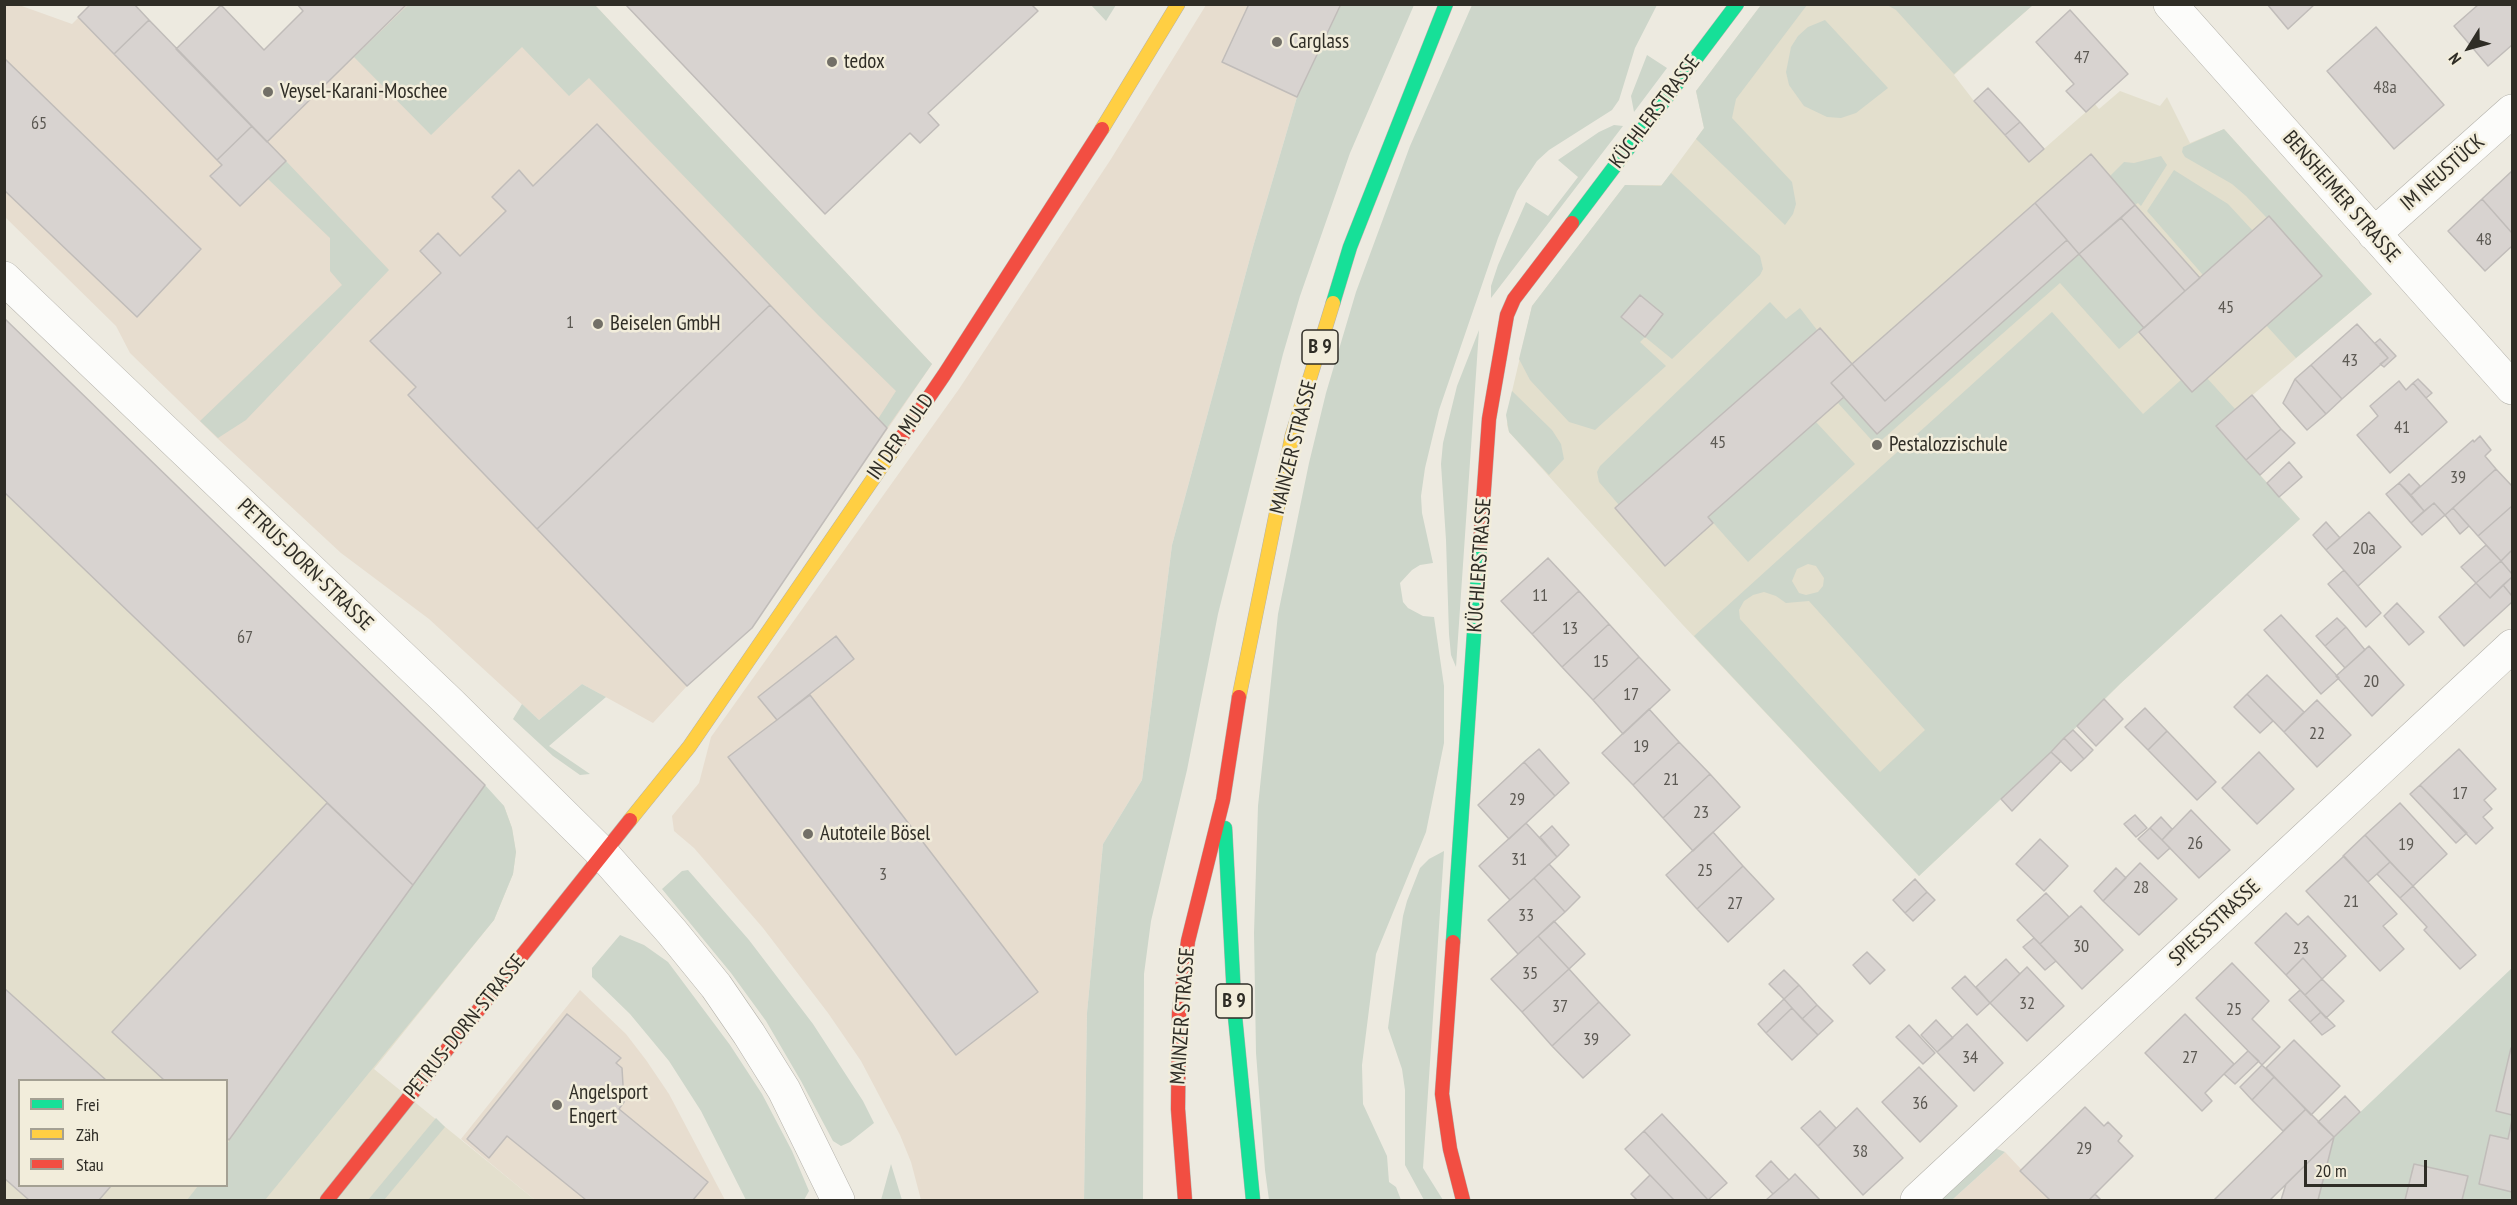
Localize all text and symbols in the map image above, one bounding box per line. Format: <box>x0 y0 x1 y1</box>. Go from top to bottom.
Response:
north arrow <box>2439 18 2499 78</box>
place label: Carglass <box>1289 29 1349 55</box>
marker: Carglass <box>1270 35 1284 49</box>
house number: 47 <box>2074 47 2090 69</box>
place label: tedox <box>844 49 885 75</box>
text: N <box>2444 49 2465 68</box>
street label: KÜCHLERSTRASSE <box>1604 51 1706 173</box>
marker: tedox <box>825 55 839 69</box>
house number: 48a <box>2373 77 2397 99</box>
place label: Veysel-Karani-Moschee <box>280 79 447 105</box>
marker: Veysel-Karani-Moschee <box>261 85 275 99</box>
house number: 65 <box>31 113 47 135</box>
street label: BENSHEIMER STRASSE <box>2277 126 2405 268</box>
street label: IM NEUSTÜCK <box>2396 130 2490 216</box>
house number: 48 <box>2476 229 2492 251</box>
house number: 45 <box>2218 297 2234 319</box>
place label: Beiselen GmbH <box>610 311 721 337</box>
house number: 1 <box>566 312 574 334</box>
marker: Beiselen GmbH <box>591 317 605 331</box>
road number: B 9 <box>1302 330 1338 364</box>
house number: 43 <box>2342 350 2358 372</box>
street label: MAINZER STRASSE <box>1265 377 1323 517</box>
street label: IN DER MULD <box>862 389 940 485</box>
house number: 41 <box>2394 417 2410 439</box>
house number: 45 <box>1710 432 1726 454</box>
place label: Pestalozzischule <box>1889 432 2008 458</box>
marker: Pestalozzischule <box>1870 438 1884 452</box>
house number: 39 <box>2450 467 2466 489</box>
street label: PETRUS-DORN-STRASSE <box>232 494 378 636</box>
street label: KÜCHLERSTRASSE <box>1463 497 1497 633</box>
house number: 20a <box>2352 538 2376 560</box>
house number: 11 <box>1532 585 1548 607</box>
house number: 13 <box>1562 618 1578 640</box>
house number: 67 <box>237 627 253 649</box>
house number: 15 <box>1593 651 1609 673</box>
house number: 20 <box>2363 671 2379 693</box>
house number: 17 <box>1623 684 1639 706</box>
house number: 22 <box>2309 723 2325 745</box>
house number: 19 <box>1633 736 1649 758</box>
house number: 21 <box>1663 769 1679 791</box>
house number: 17 <box>2452 783 2468 805</box>
house number: 29 <box>1509 789 1525 811</box>
house number: 23 <box>1693 802 1709 824</box>
place label: Autoteile Bösel <box>820 821 930 847</box>
marker: Autoteile Bösel <box>801 827 815 841</box>
house number: 26 <box>2187 833 2203 855</box>
house number: 19 <box>2398 834 2414 856</box>
house number: 31 <box>1511 849 1527 871</box>
house number: 25 <box>1697 860 1713 882</box>
house number: 3 <box>879 864 887 886</box>
street label: SPIESSSTRASSE <box>2164 874 2266 972</box>
house number: 28 <box>2133 877 2149 899</box>
house number: 21 <box>2343 891 2359 913</box>
house number: 27 <box>1727 893 1743 915</box>
house number: 33 <box>1518 905 1534 927</box>
house number: 30 <box>2073 936 2089 958</box>
house number: 23 <box>2293 938 2309 960</box>
street label: MAINZER STRASSE <box>1166 947 1200 1085</box>
street label: PETRUS-DORN-STRASSE <box>399 950 531 1104</box>
house number: 35 <box>1522 963 1538 985</box>
road number: B 9 <box>1216 984 1252 1018</box>
house number: 32 <box>2019 993 2035 1015</box>
house number: 37 <box>1552 996 1568 1018</box>
house number: 25 <box>2226 999 2242 1021</box>
house number: 39 <box>1583 1029 1599 1051</box>
house number: 34 <box>1962 1047 1978 1069</box>
house number: 27 <box>2182 1047 2198 1069</box>
legend <box>18 1079 228 1187</box>
place label: Angelsport Engert <box>569 1080 648 1130</box>
text: Frei <box>76 1093 100 1116</box>
house number: 36 <box>1912 1093 1928 1115</box>
marker: Angelsport Engert <box>550 1098 564 1112</box>
text: Zäh <box>76 1123 99 1146</box>
house number: 29 <box>2076 1138 2092 1160</box>
house number: 38 <box>1852 1141 1868 1163</box>
scale bar <box>2307 1148 2430 1186</box>
text: Stau <box>76 1153 104 1176</box>
text: 20 m <box>2315 1159 2347 1182</box>

